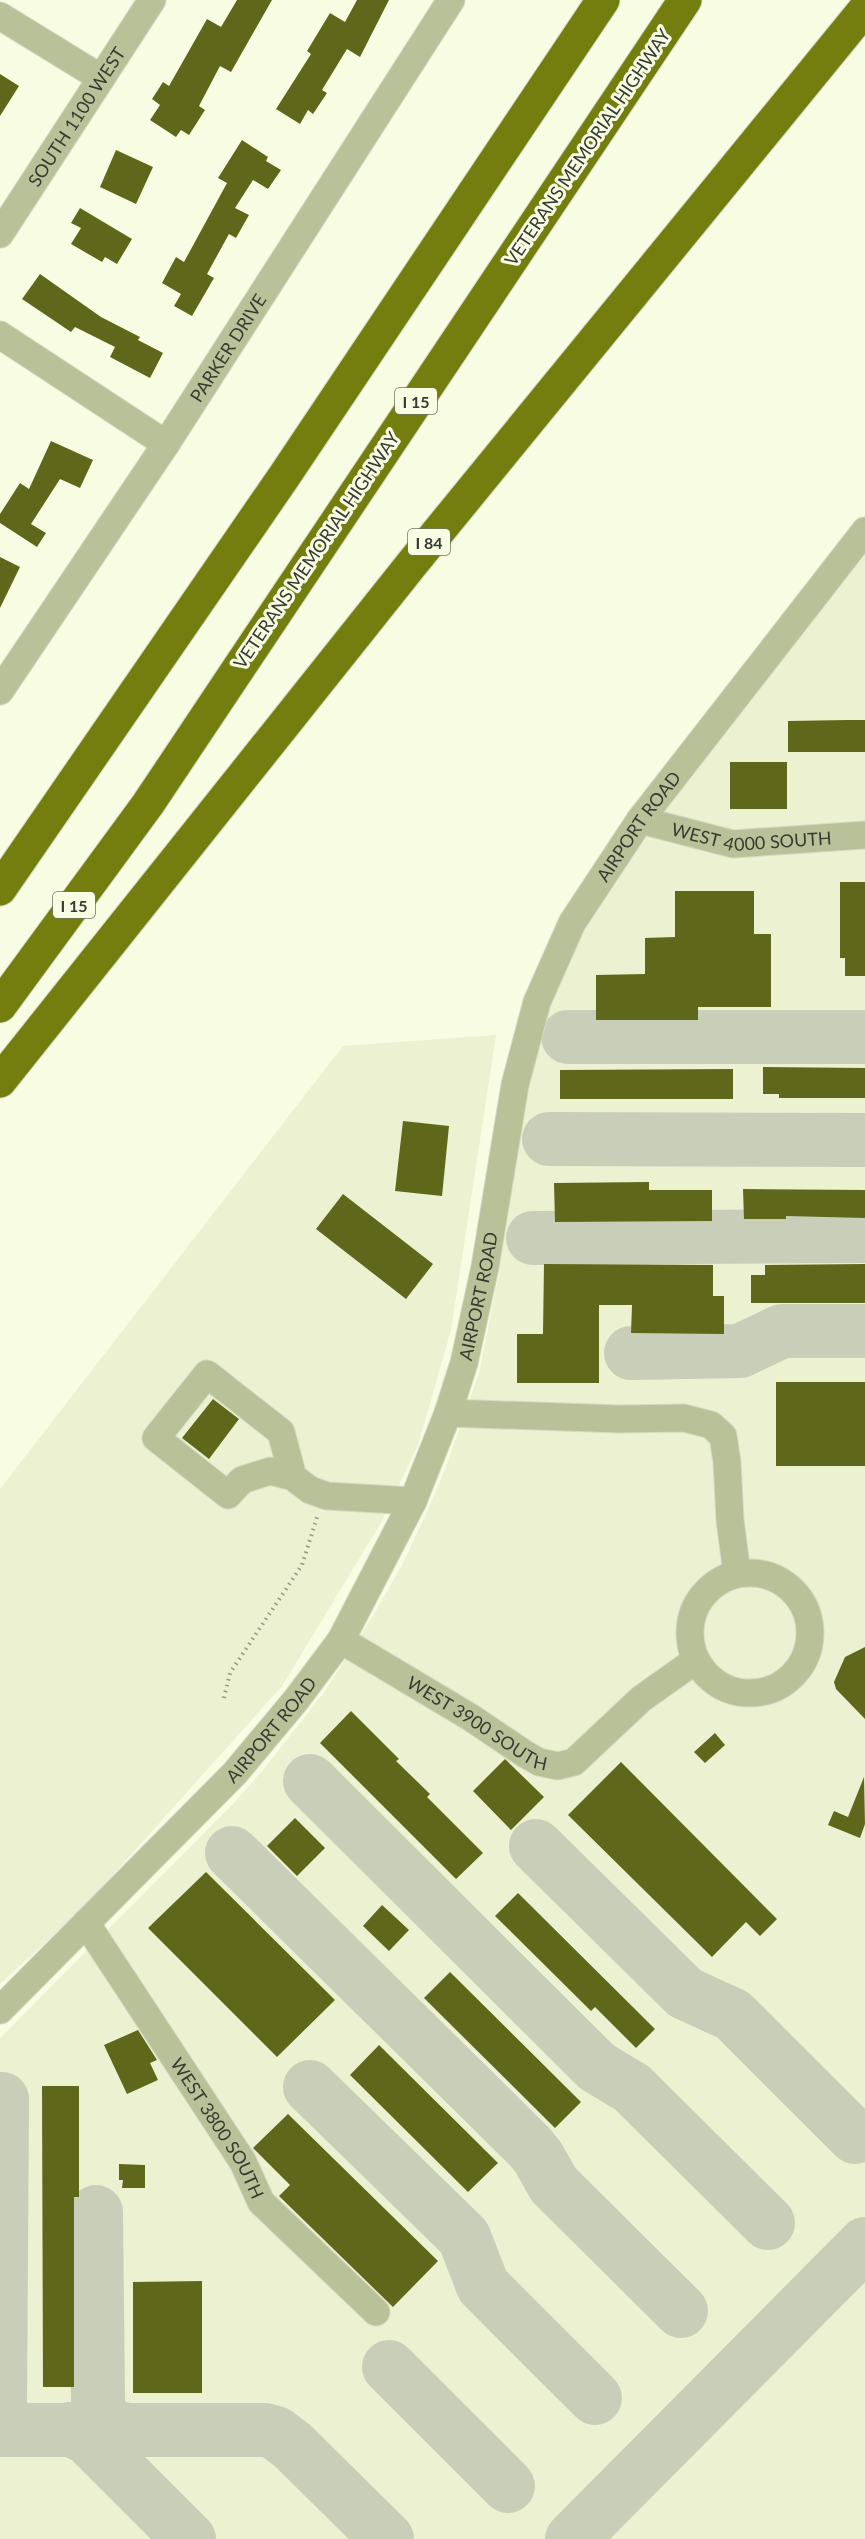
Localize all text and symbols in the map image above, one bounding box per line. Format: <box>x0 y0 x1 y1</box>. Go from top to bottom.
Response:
street label: VETERANS MEMORIAL HIGHWAY <box>499 24 675 270</box>
street label: SOUTH 1100 WEST <box>23 42 130 191</box>
street label: PARKER DRIVE <box>185 290 271 406</box>
road number: I 15 <box>395 388 437 414</box>
street label: VETERANS MEMORIAL HIGHWAY <box>228 427 404 673</box>
road number: I 84 <box>408 529 450 555</box>
street label: AIRPORT ROAD <box>592 767 685 886</box>
street label: WEST 4000 SOUTH <box>669 818 832 855</box>
road number: I 15 <box>53 892 95 918</box>
street label: AIRPORT ROAD <box>454 1230 502 1362</box>
street label: WEST 3900 SOUTH <box>403 1671 549 1774</box>
street label: AIRPORT ROAD <box>221 1672 321 1787</box>
street label: WEST 3800 SOUTH <box>166 2053 269 2202</box>

